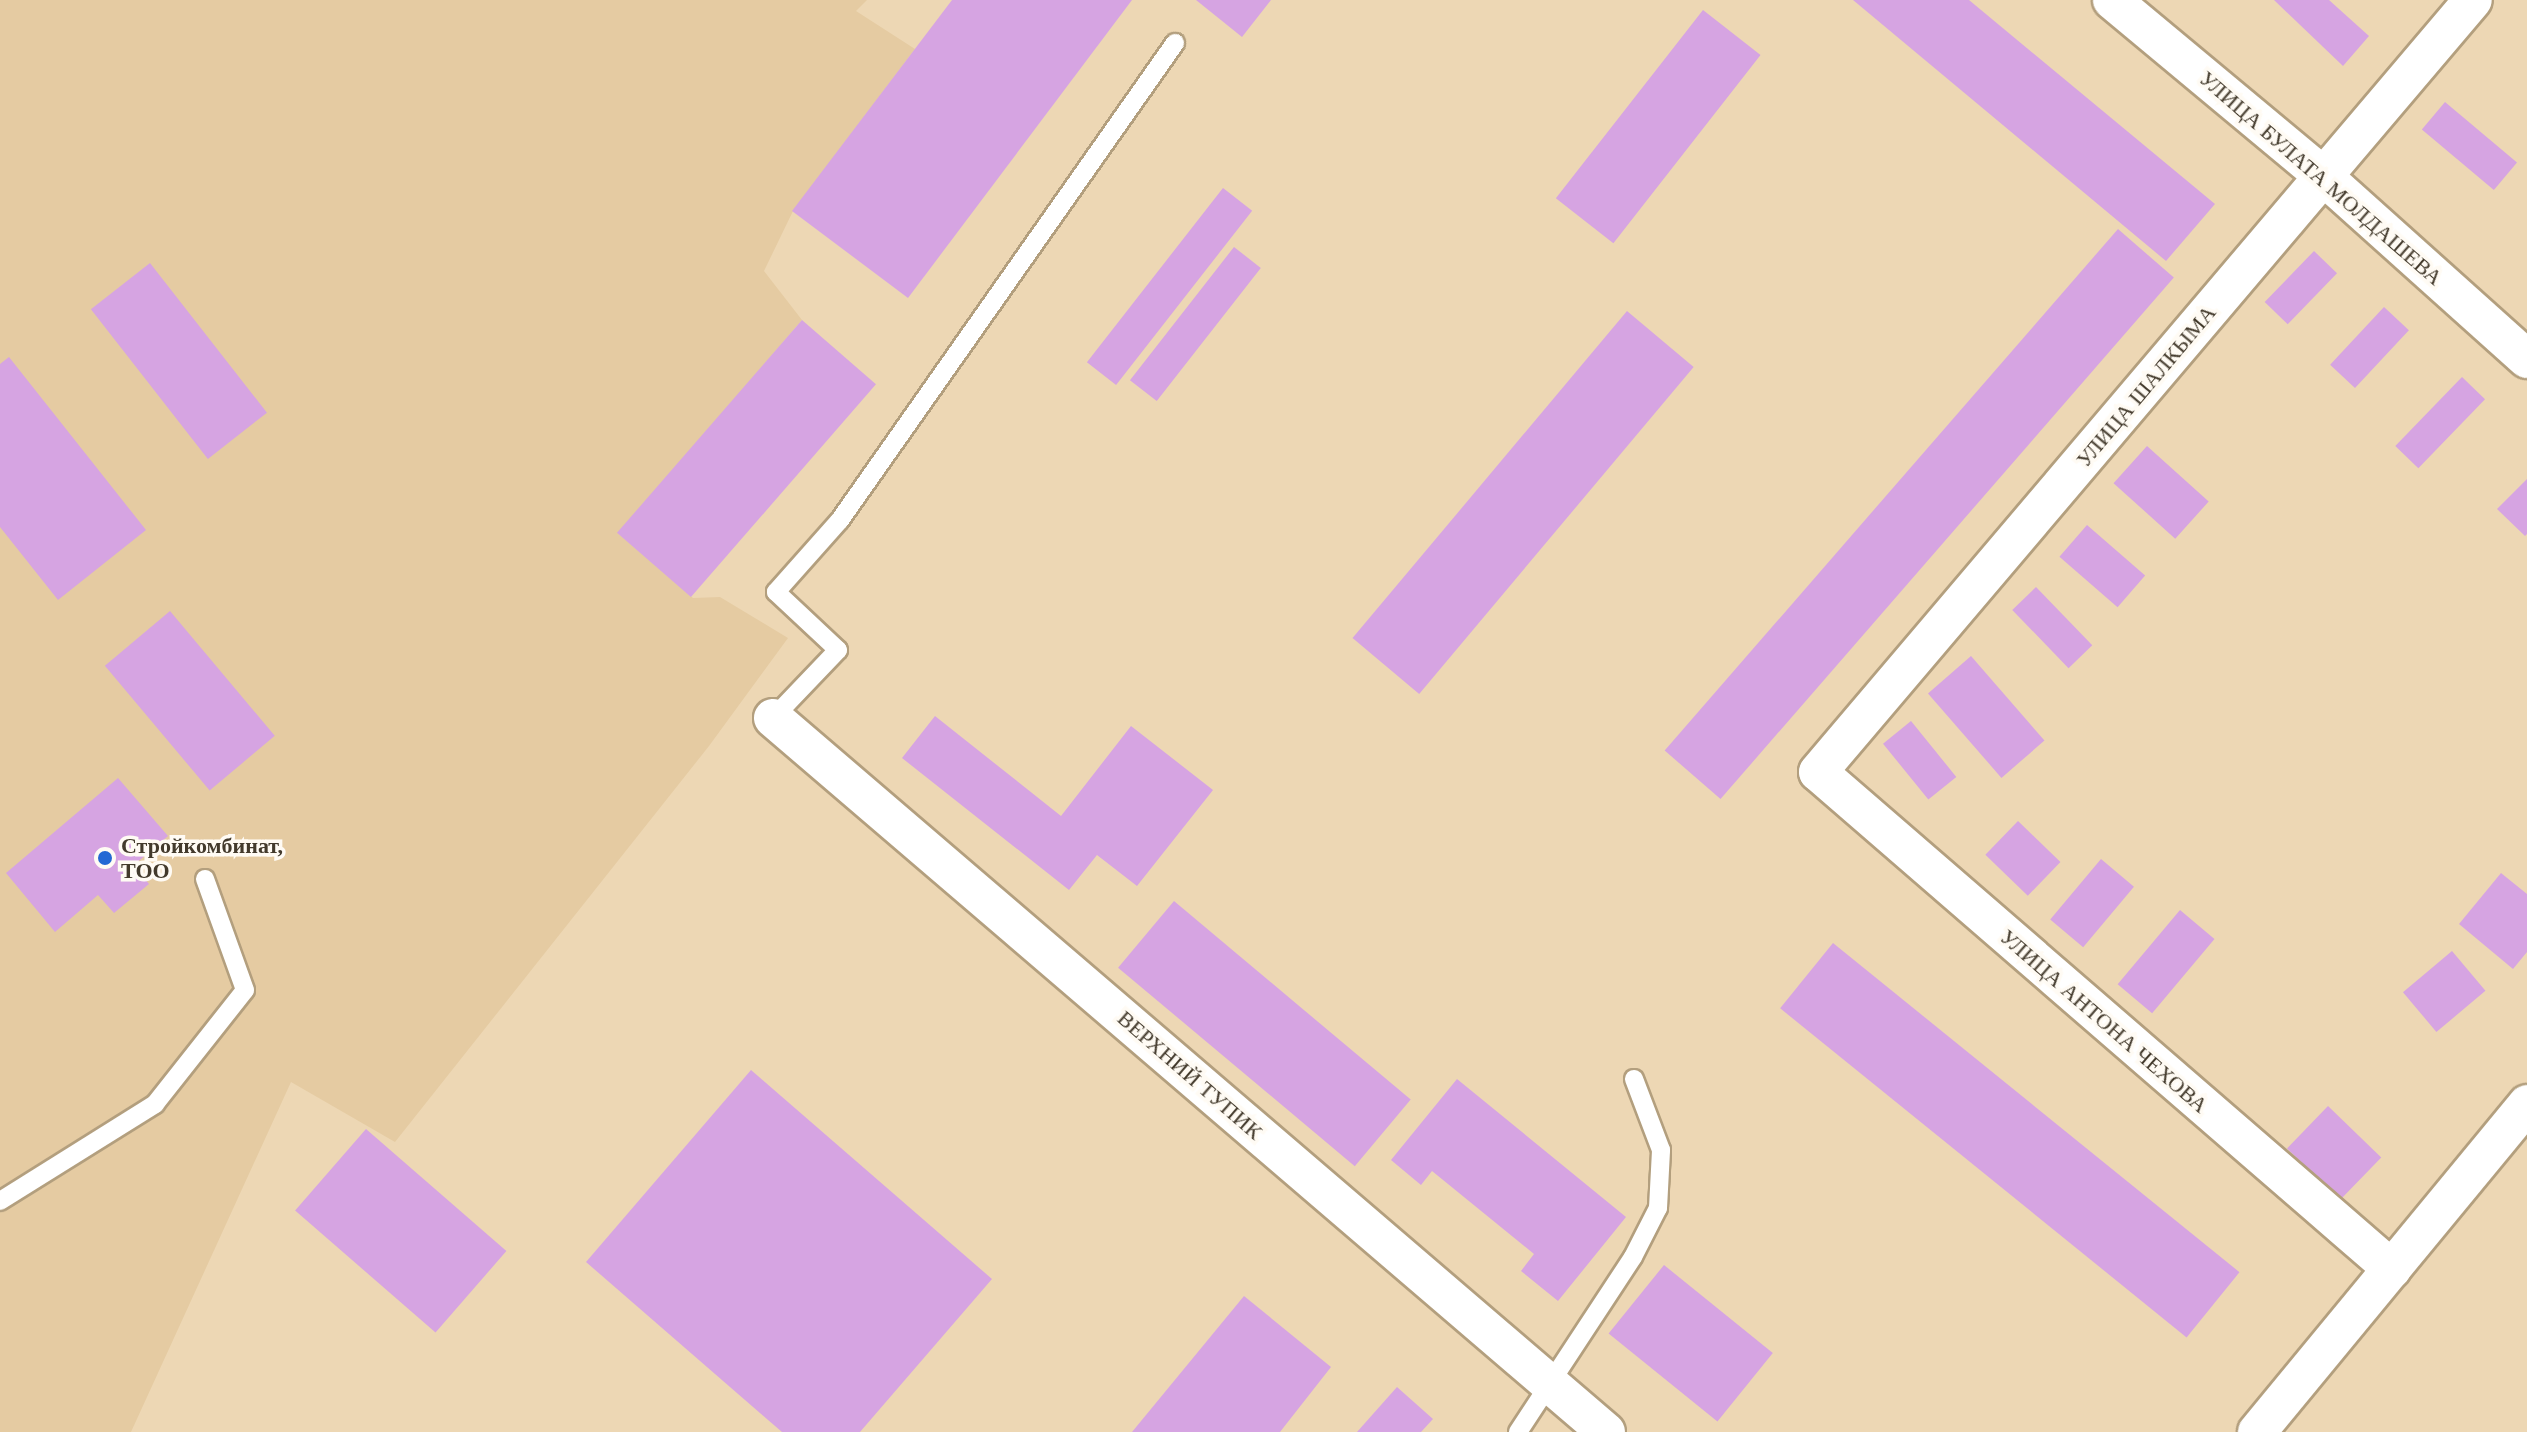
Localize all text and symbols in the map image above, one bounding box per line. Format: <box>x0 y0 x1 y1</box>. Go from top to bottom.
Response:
street label: УЛИЦА БУЛАТА МОЛДАШЕВА <box>2194 65 2448 291</box>
street label: УЛИЦА ШАЛКЫМА <box>2070 300 2222 472</box>
place label: Стройкомбинат, ТОО <box>121 832 283 884</box>
marker: Стройкомбинат, ТОО <box>96 849 114 867</box>
street label: УЛИЦА АНТОНА ЧЕХОВА <box>1995 924 2213 1118</box>
street label: ВЕРХНИЙ ТУПИК <box>1112 1005 1268 1145</box>

